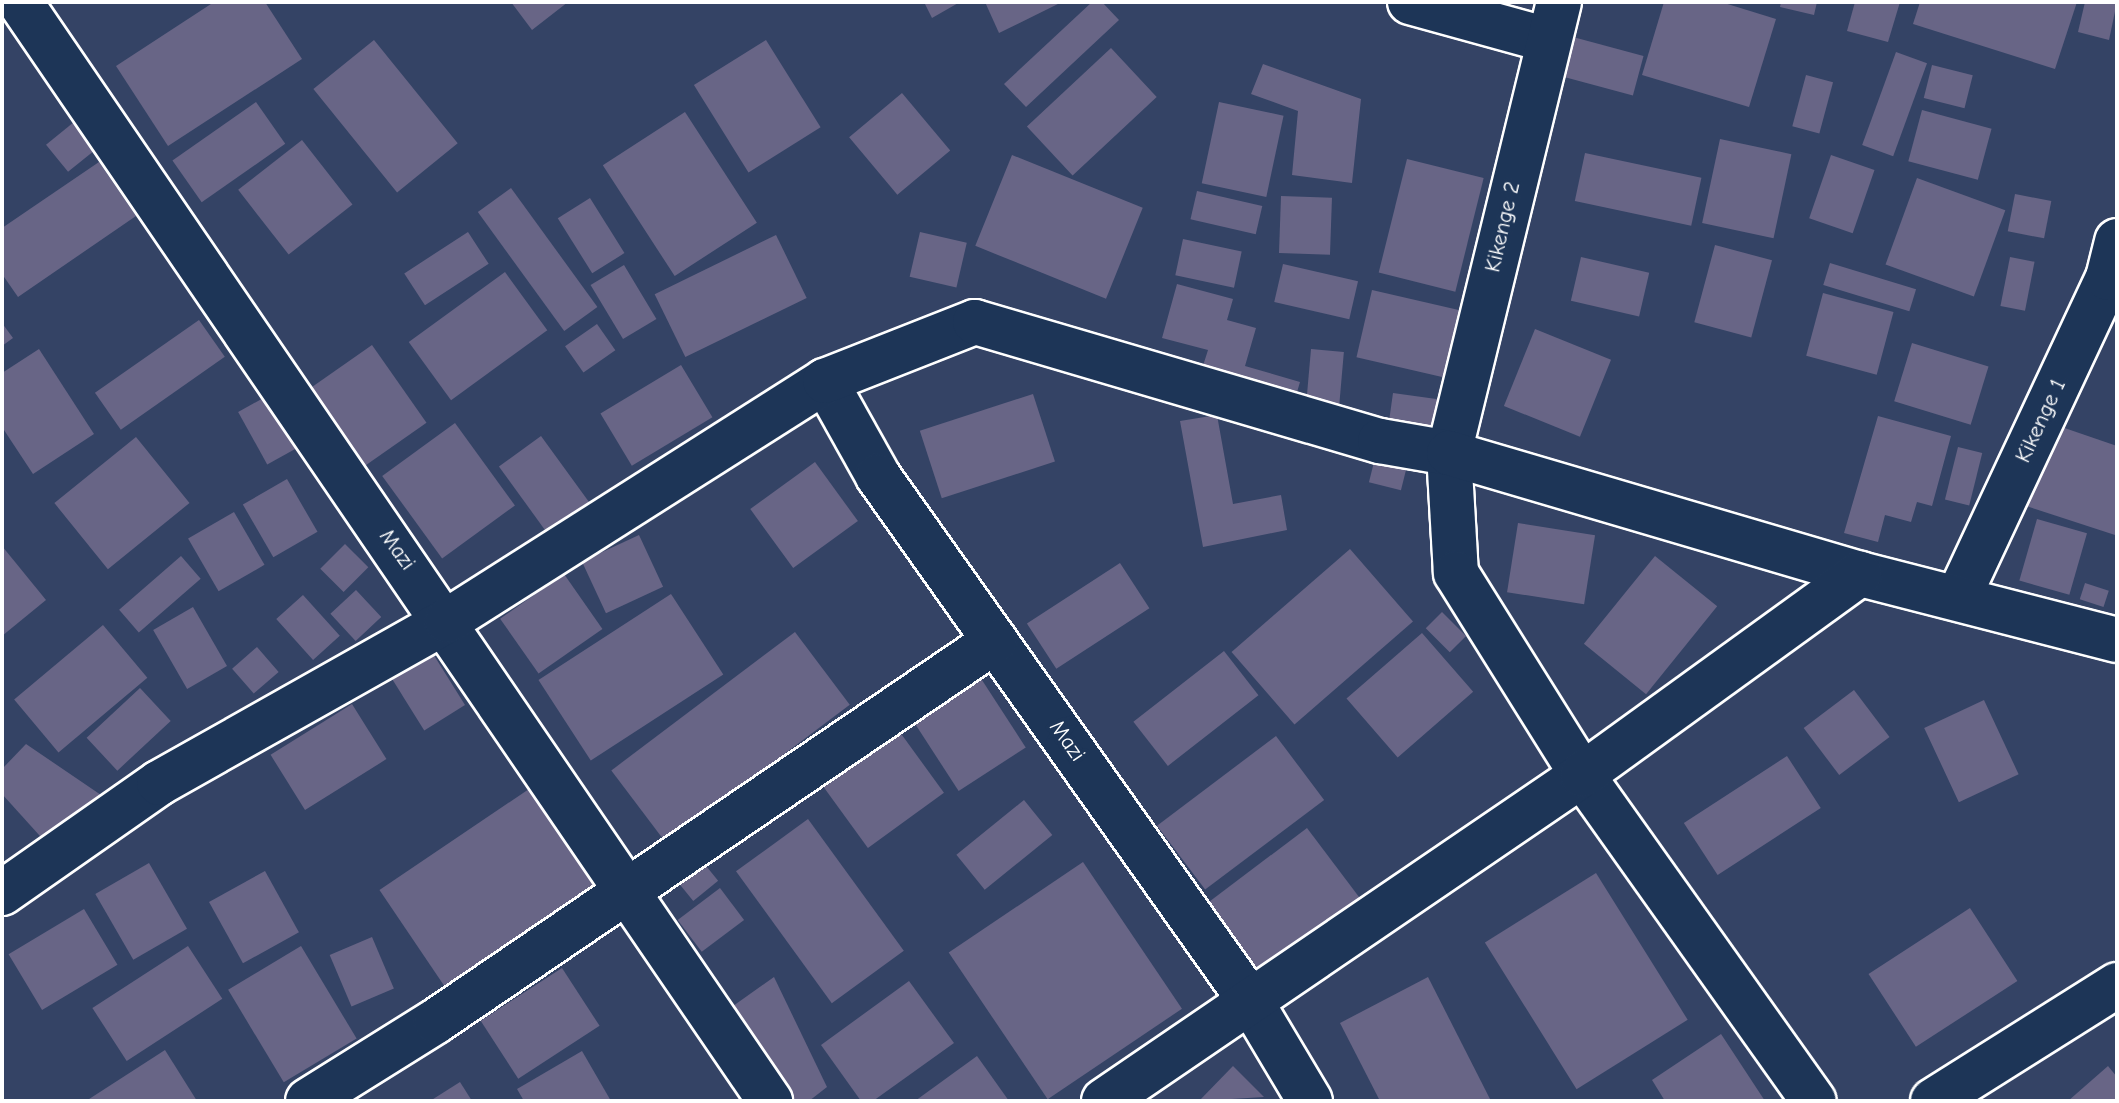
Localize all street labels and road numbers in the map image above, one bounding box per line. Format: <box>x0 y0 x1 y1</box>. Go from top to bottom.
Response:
street label: Kikenge 2 <box>1480 179 1526 275</box>
street label: Kikenge 1 <box>2010 375 2072 467</box>
street label: Mazi <box>373 524 421 576</box>
street label: Mazi <box>1043 715 1091 767</box>

